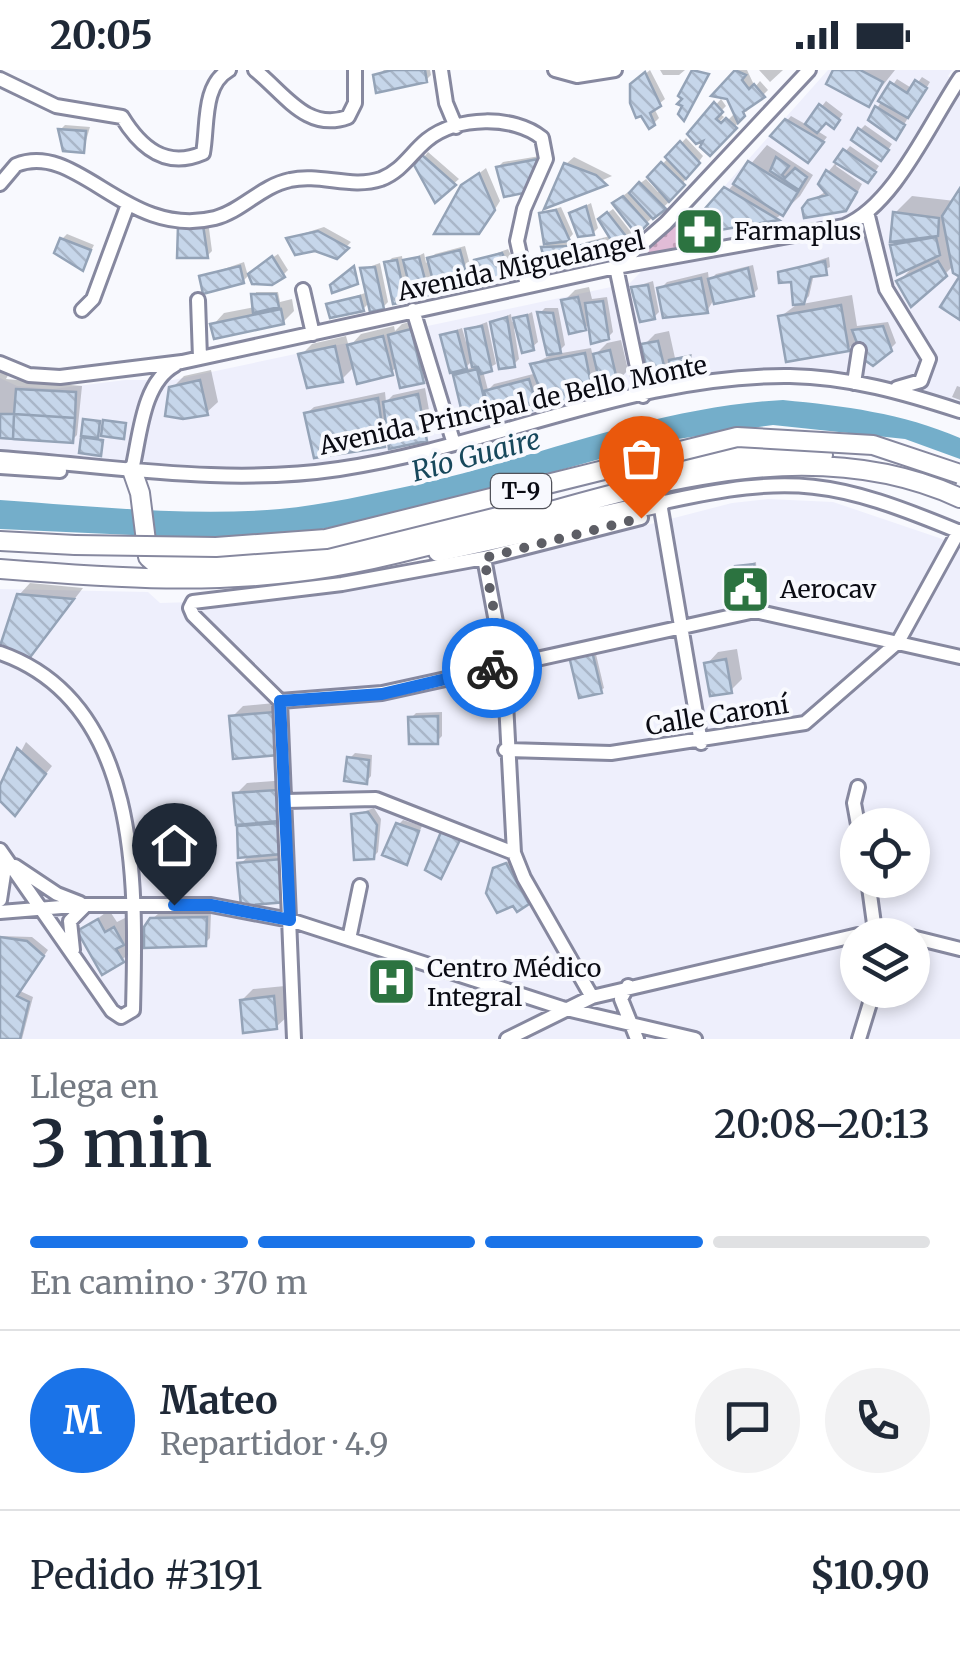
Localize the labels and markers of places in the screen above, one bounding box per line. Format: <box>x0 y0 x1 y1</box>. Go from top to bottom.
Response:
pharmacy icon: Farmaplus <box>673 205 725 257</box>
place label: Farmaplus <box>734 215 861 247</box>
pin <box>599 416 684 519</box>
public building icon: Aerocav <box>719 563 771 615</box>
place label: Aerocav <box>779 573 877 605</box>
pin <box>132 803 217 906</box>
place label: Centro Médico Integral <box>427 952 601 1013</box>
hospital icon: Centro Médico Integral <box>366 956 418 1008</box>

